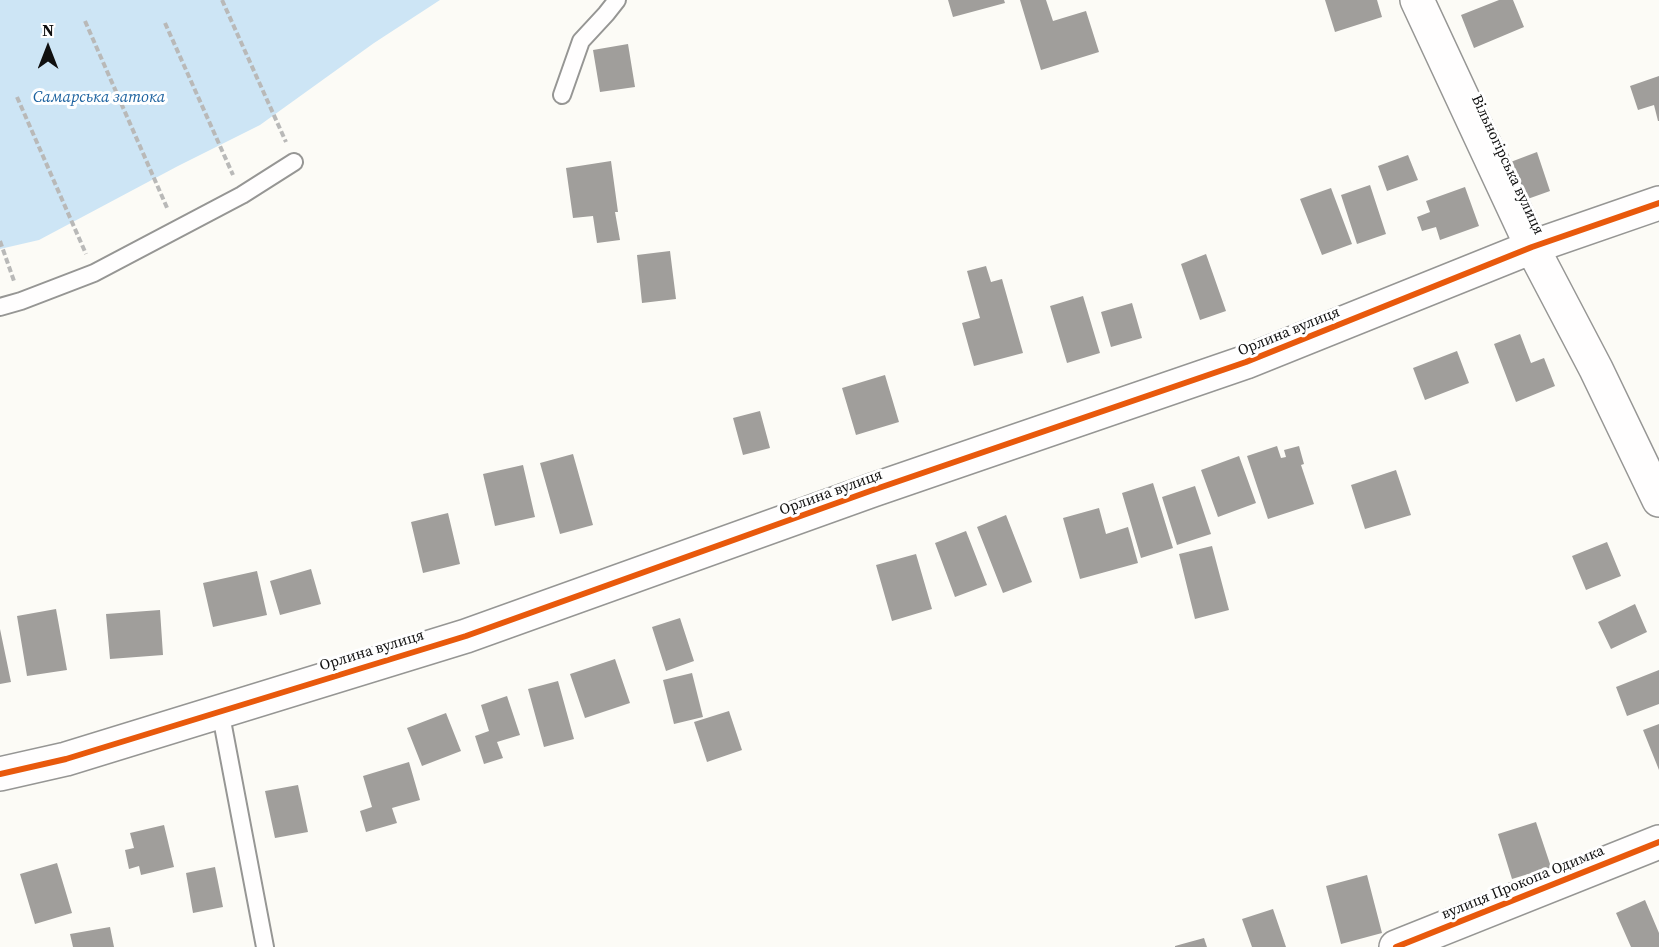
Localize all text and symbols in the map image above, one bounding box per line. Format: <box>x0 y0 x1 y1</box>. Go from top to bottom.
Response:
north arrow <box>18 18 78 78</box>
text: N <box>42 19 54 41</box>
water label: Самарська затока <box>33 88 165 108</box>
street label: Вільногірська вулиця <box>1467 92 1547 238</box>
street label: Орлина вулиця <box>1235 303 1343 361</box>
street label: Орлина вулиця <box>777 466 885 520</box>
street label: Орлина вулиця <box>318 627 426 675</box>
street label: вулиця Прокопа Одимка <box>1439 842 1607 924</box>

